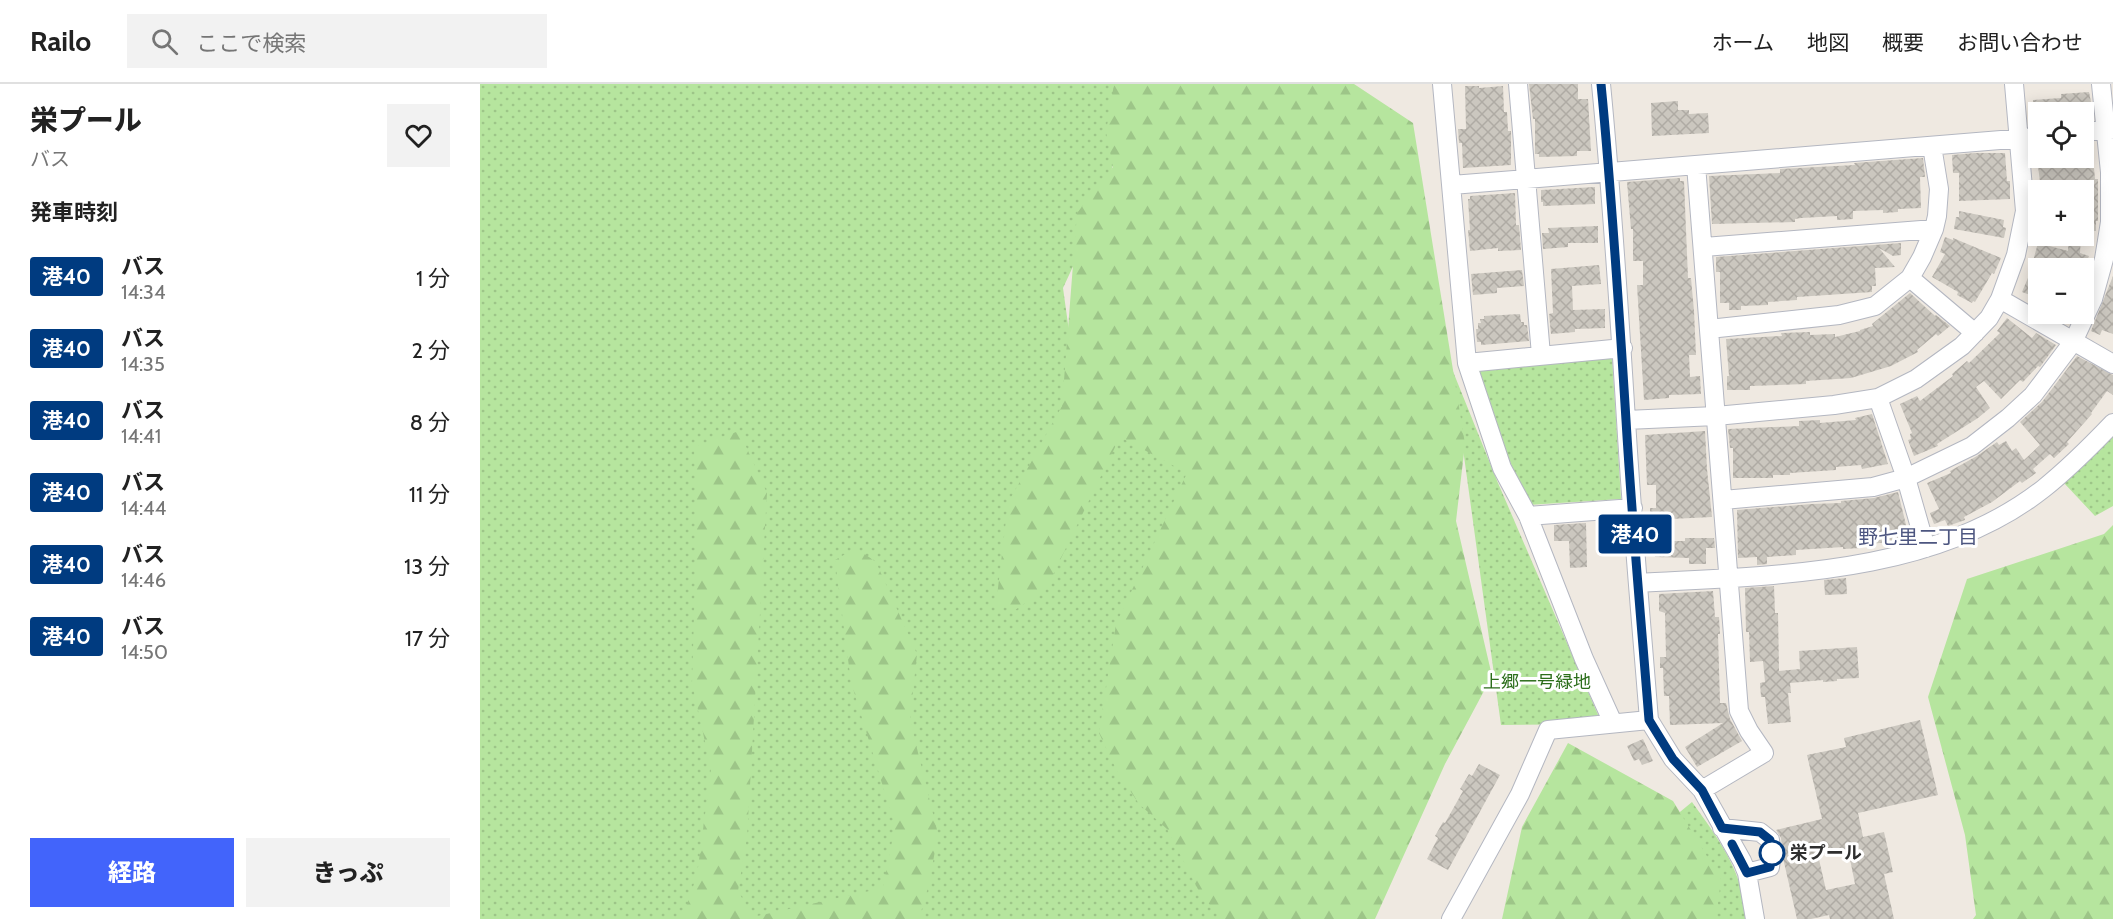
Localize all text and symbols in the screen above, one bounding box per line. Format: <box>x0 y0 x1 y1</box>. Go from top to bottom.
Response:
search box <box>127 14 547 68</box>
text: Railo <box>30 24 91 58</box>
icon: search <box>148 25 181 58</box>
text: ここで検索 <box>196 30 306 57</box>
text: ホーム <box>1712 30 1774 55</box>
text: 地図 <box>1807 30 1849 55</box>
text: 概要 <box>1882 30 1924 55</box>
text: お問い合わせ <box>1957 30 2083 55</box>
map controls <box>2028 102 2094 324</box>
button: locate <box>2028 102 2094 168</box>
text: 栄プール <box>30 103 142 137</box>
button: heart <box>387 104 450 167</box>
text: バス <box>30 147 70 171</box>
button: + <box>2028 180 2094 246</box>
text: 発車時刻 <box>30 199 118 226</box>
text: バス <box>121 253 165 280</box>
button: − <box>2028 258 2094 324</box>
text: 港40 <box>42 264 91 289</box>
text: 1 分 <box>416 265 450 292</box>
text: 14:34 <box>121 280 166 304</box>
text: バス <box>121 325 165 352</box>
text: 港40 <box>42 336 91 361</box>
text: 2 分 <box>412 337 450 364</box>
text: 14:35 <box>121 352 165 376</box>
text: バス <box>121 397 165 424</box>
text: 港40 <box>42 408 91 433</box>
text: 8 分 <box>410 409 450 436</box>
text: 14:41 <box>121 424 161 448</box>
text: バス <box>121 469 165 496</box>
text: 港40 <box>42 480 91 505</box>
text: 11 分 <box>409 481 450 508</box>
text: 14:44 <box>121 496 166 520</box>
line badge: 港40 <box>1600 514 1670 554</box>
text: 港40 <box>1611 522 1659 547</box>
district label: 野七里二丁目 <box>1858 525 1978 549</box>
text: バス <box>121 541 165 568</box>
text: 港40 <box>42 552 91 577</box>
text: 13 分 <box>404 553 450 580</box>
text: 14:46 <box>121 568 166 592</box>
text: バス <box>121 613 165 640</box>
text: 港40 <box>42 624 91 649</box>
text: 17 分 <box>405 625 450 652</box>
text: 14:50 <box>121 640 168 664</box>
park label: 上郷一号緑地 <box>1483 671 1591 693</box>
button: 経路 <box>30 838 234 907</box>
button: きっぷ <box>246 838 450 907</box>
marker: 栄プール <box>1759 840 1785 866</box>
place label: 栄プール <box>1790 842 1862 864</box>

